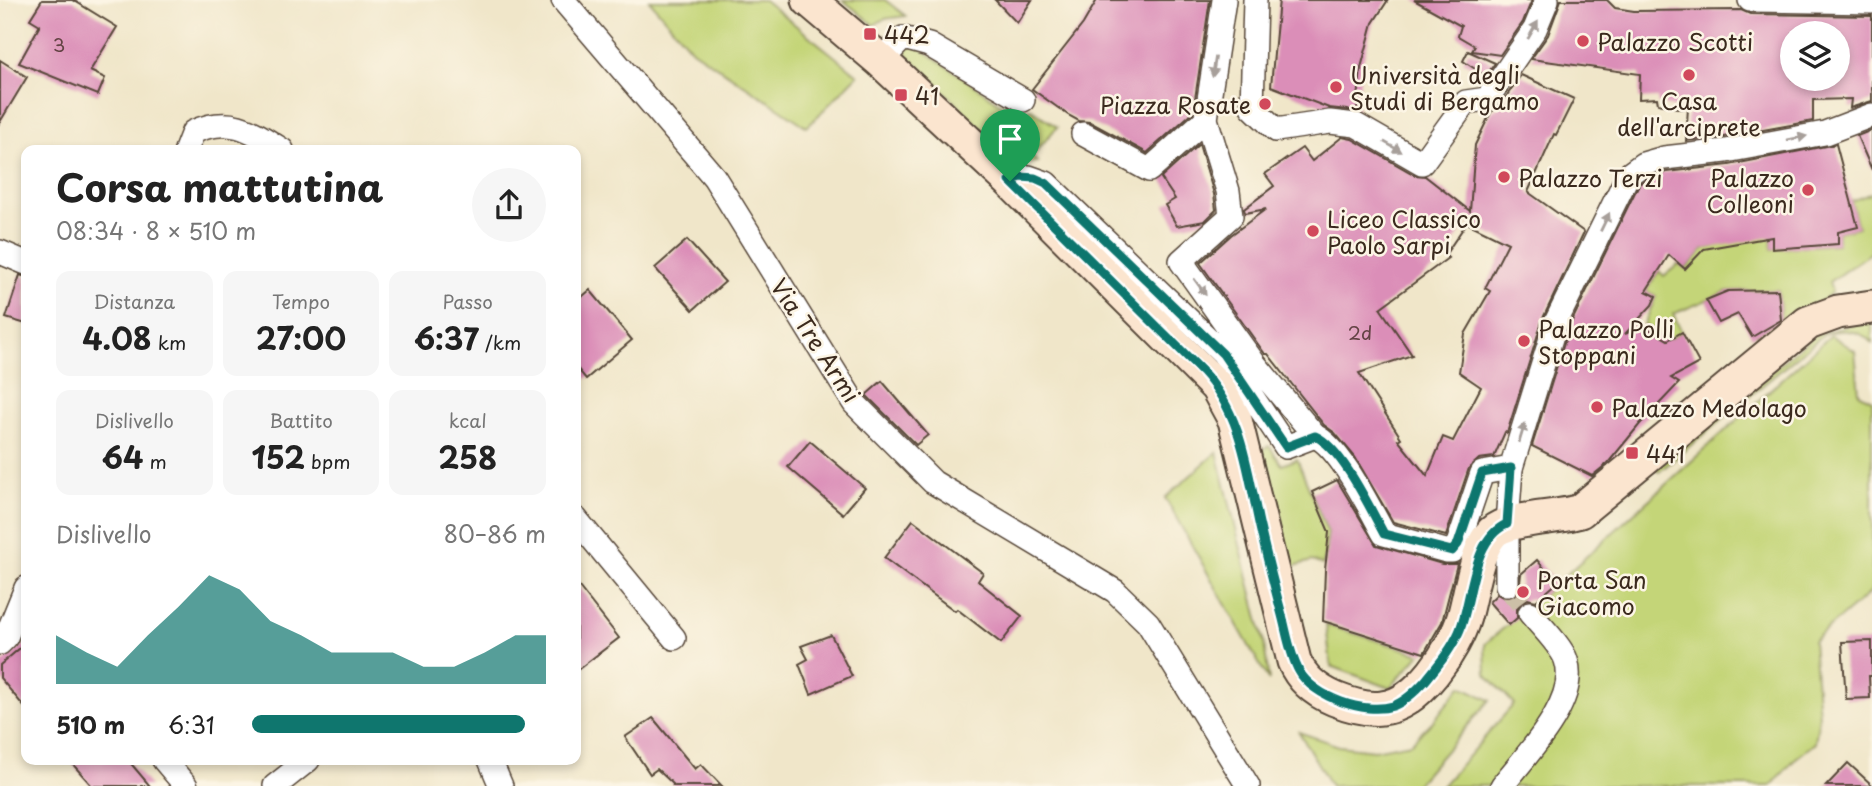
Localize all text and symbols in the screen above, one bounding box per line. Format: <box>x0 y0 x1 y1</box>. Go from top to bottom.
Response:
place label: 442 <box>884 17 930 52</box>
one-way arrow <box>1527 21 1539 40</box>
map controls <box>1780 21 1850 91</box>
button: layers <box>1780 21 1850 91</box>
place label: Palazzo Scotti <box>1597 24 1753 59</box>
marker: 442 <box>862 26 878 42</box>
house number: 3 <box>53 30 65 58</box>
marker: Palazzo Scotti <box>1575 33 1591 49</box>
one-way arrow <box>1208 57 1219 79</box>
place label: Università degli Studi di Bergamo <box>1350 57 1539 118</box>
marker: Casa dell'arciprete <box>1681 67 1697 83</box>
place label: 41 <box>915 78 939 113</box>
marker: Università degli Studi di Bergamo <box>1328 79 1344 95</box>
place label: Casa dell'arciprete <box>1617 83 1761 144</box>
marker: 41 <box>893 87 909 103</box>
place label: Piazza Rosate <box>1100 87 1251 122</box>
marker: Piazza Rosate <box>1257 96 1273 112</box>
pin <box>980 109 1040 181</box>
icon: arrive <box>991 120 1029 158</box>
one-way arrow <box>1786 133 1808 144</box>
one-way arrow <box>1383 140 1403 152</box>
text: Corsa mattutina <box>56 158 384 215</box>
place label: Palazzo Terzi <box>1518 160 1663 195</box>
place label: Palazzo Colleoni <box>1707 160 1794 221</box>
button: share <box>472 168 546 242</box>
marker: Palazzo Terzi <box>1496 169 1512 185</box>
marker: Palazzo Colleoni <box>1800 182 1816 198</box>
place label: Liceo Classico Paolo Sarpi <box>1327 201 1481 262</box>
one-way arrow <box>1599 212 1611 232</box>
text: 08:34 · 8 × 510 m <box>56 213 256 248</box>
marker: Liceo Classico Paolo Sarpi <box>1305 223 1321 239</box>
street label: Via Tre Armi <box>763 271 869 409</box>
one-way arrow <box>1193 278 1207 296</box>
text: Distanza <box>94 287 175 315</box>
text: Tempo <box>272 287 330 315</box>
text: Passo <box>443 287 493 315</box>
place label: Palazzo Polli Stoppani <box>1538 311 1674 372</box>
text: 4.08 <box>82 315 152 360</box>
text: 27:00 <box>256 315 346 360</box>
text: 6:37 <box>414 315 479 360</box>
house number: 2d <box>1348 318 1372 346</box>
text: km <box>152 328 186 356</box>
text: /km <box>479 328 521 356</box>
marker: Palazzo Polli Stoppani <box>1516 333 1532 349</box>
place label: Palazzo Medolago <box>1611 390 1807 425</box>
marker: Palazzo Medolago <box>1589 399 1605 415</box>
text: Dislivello <box>95 406 174 434</box>
text: Battito <box>269 406 333 434</box>
text: kcal <box>449 406 487 434</box>
one-way arrow <box>1517 422 1528 443</box>
text: 64 <box>102 434 143 479</box>
text: 152 <box>251 434 305 479</box>
text: 258 <box>438 434 497 479</box>
place label: 441 <box>1646 436 1685 471</box>
marker: 441 <box>1624 445 1640 461</box>
text: m <box>143 447 167 475</box>
text: bpm <box>305 447 351 475</box>
text: Dislivello <box>56 516 151 551</box>
text: 80–86 m <box>444 516 546 551</box>
place label: Porta San Giacomo <box>1537 562 1647 623</box>
marker: Porta San Giacomo <box>1515 584 1531 600</box>
text: 510 m <box>56 707 125 742</box>
text: 6:31 <box>168 707 215 742</box>

